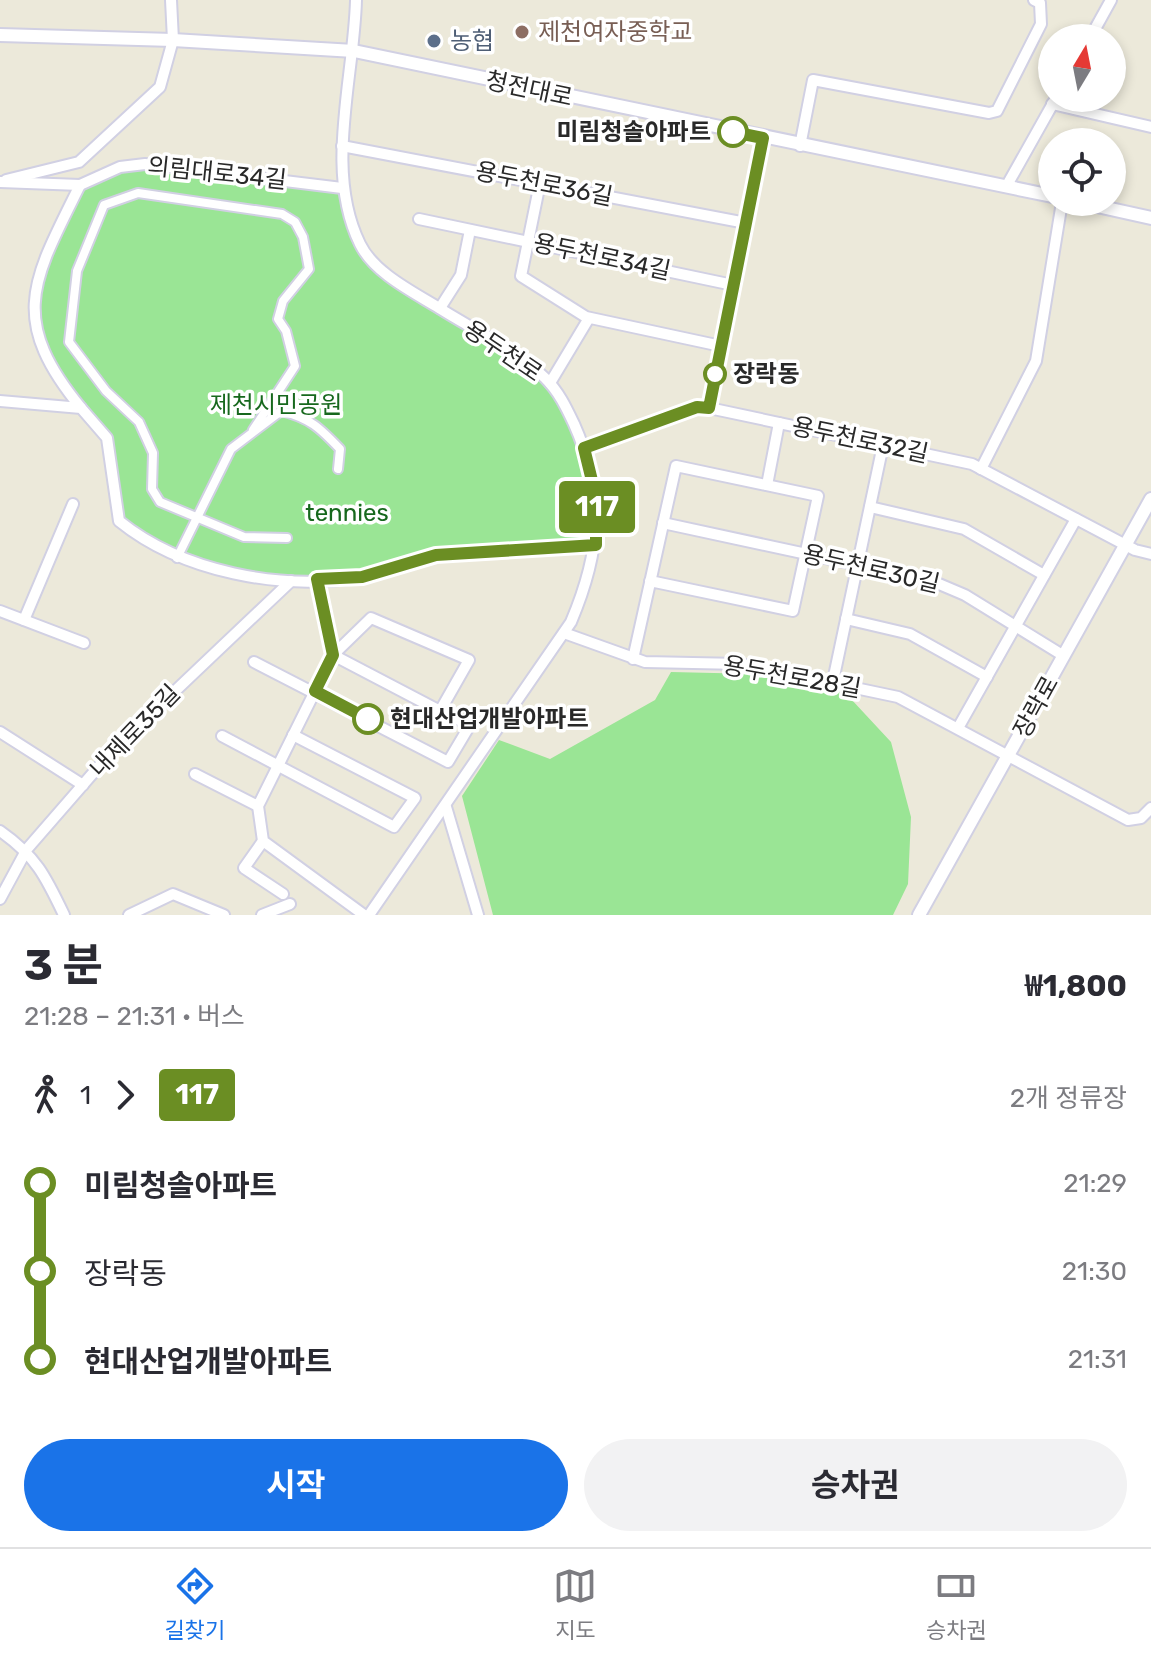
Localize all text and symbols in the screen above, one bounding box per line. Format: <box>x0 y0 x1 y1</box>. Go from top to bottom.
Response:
place label: 제천여자중학교 <box>538 18 693 46</box>
marker: 제천여자중학교 <box>513 23 531 41</box>
north arrow <box>1038 24 1126 112</box>
map controls <box>1038 24 1126 216</box>
place label: 농협 <box>450 27 494 55</box>
marker: 농협 <box>425 32 443 50</box>
street label: 청전대로 <box>483 66 575 112</box>
marker: 미림청솔아파트 <box>718 117 748 147</box>
place label: 미림청솔아파트 <box>556 118 711 146</box>
button: locate <box>1038 128 1126 216</box>
street label: 의림대로34길 <box>146 152 288 194</box>
street label: 용두천로36길 <box>473 157 615 211</box>
street label: 용두천로34길 <box>531 229 673 285</box>
street label: 용두천로 <box>459 315 547 387</box>
place label: 장락동 <box>733 360 799 388</box>
marker: 장락동 <box>704 363 726 385</box>
park label: 제천시민공원 <box>210 391 342 419</box>
street label: 용두천로32길 <box>789 412 931 468</box>
line badge: 117 <box>551 481 643 533</box>
text: 117 <box>575 490 619 523</box>
park label: tennies <box>305 499 389 527</box>
street label: 용두천로30길 <box>800 540 942 598</box>
street label: 용두천로28길 <box>721 651 863 703</box>
street label: 장락로 <box>1008 671 1064 743</box>
street label: 내제로35길 <box>84 679 186 783</box>
marker: 현대산업개발아파트 <box>353 704 383 734</box>
place label: 현대산업개발아파트 <box>390 705 589 733</box>
text: 3 분 <box>24 939 103 991</box>
text: ₩1,800 <box>1025 968 1127 1004</box>
text: 21:28 – 21:31 · 버스 <box>24 1001 245 1032</box>
icon: walk <box>24 1073 68 1117</box>
icon: forward <box>103 1073 147 1117</box>
text: 117 <box>175 1078 219 1111</box>
text: 1 <box>80 1080 91 1111</box>
text: 2개 정류장 <box>1010 1083 1127 1114</box>
text: 미림청솔아파트 <box>84 1168 277 1204</box>
text: 21:29 <box>1063 1168 1127 1199</box>
text: 장락동 <box>84 1256 167 1292</box>
text: 21:30 <box>1062 1256 1127 1287</box>
text: 현대산업개발아파트 <box>84 1344 332 1380</box>
text: 21:31 <box>1068 1344 1127 1375</box>
button: 시작 <box>24 1439 568 1531</box>
button: 승차권 <box>584 1439 1127 1531</box>
tab: 길찾기 <box>164 1564 225 1644</box>
tab: 지도 <box>553 1564 597 1644</box>
tab: 승차권 <box>926 1564 987 1644</box>

